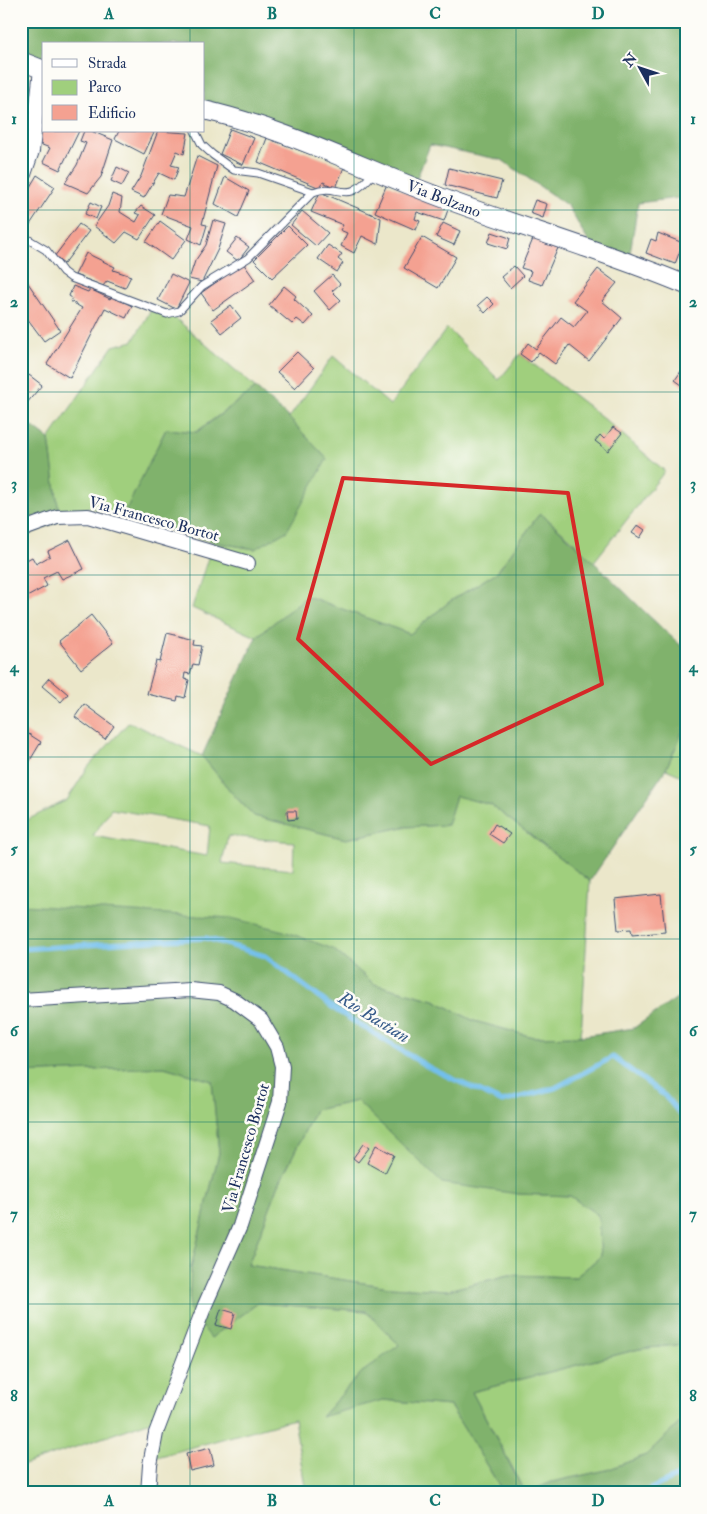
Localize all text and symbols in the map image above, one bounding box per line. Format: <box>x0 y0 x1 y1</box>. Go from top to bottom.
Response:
text: A <box>103 4 115 24</box>
text: B <box>267 4 277 24</box>
text: C <box>429 4 441 24</box>
text: D <box>591 4 605 24</box>
legend <box>42 42 205 132</box>
north arrow <box>614 42 664 92</box>
text: N <box>619 49 641 71</box>
text: Strada <box>88 54 127 73</box>
text: Parco <box>88 78 121 97</box>
text: Edificio <box>88 104 136 123</box>
text: 1 <box>11 109 17 129</box>
text: 1 <box>690 109 696 129</box>
street label: Via Bolzano <box>404 176 484 222</box>
text: 2 <box>10 292 18 312</box>
text: 2 <box>689 292 697 312</box>
text: 3 <box>11 474 17 494</box>
text: 3 <box>690 474 696 494</box>
street label: Via Francesco Bortot <box>86 492 221 546</box>
text: 4 <box>9 657 20 677</box>
text: 4 <box>688 657 699 677</box>
text: 5 <box>10 839 18 859</box>
text: 5 <box>689 839 697 859</box>
water label: Rio Bastian <box>333 986 414 1048</box>
text: 6 <box>10 1021 20 1041</box>
text: 6 <box>689 1021 699 1041</box>
street label: Via Francesco Bortot <box>218 1081 274 1215</box>
text: 7 <box>10 1204 18 1224</box>
text: 7 <box>689 1204 697 1224</box>
text: 8 <box>10 1386 18 1406</box>
text: 8 <box>689 1386 697 1406</box>
text: A <box>103 1491 115 1511</box>
text: B <box>267 1491 277 1511</box>
text: C <box>429 1491 441 1511</box>
text: D <box>591 1491 605 1511</box>

